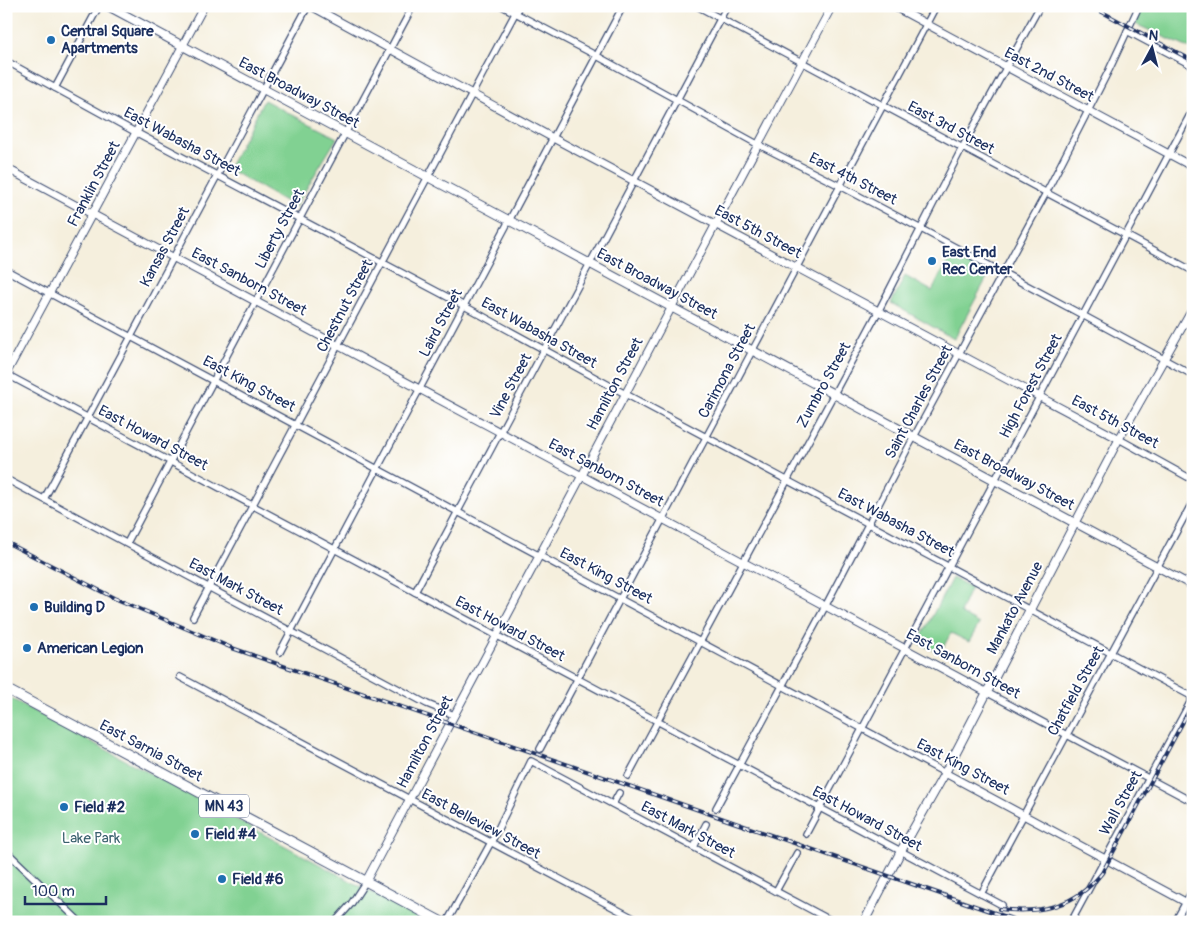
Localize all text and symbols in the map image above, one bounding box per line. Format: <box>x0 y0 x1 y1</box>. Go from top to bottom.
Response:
place label: Central Square Apartments <box>61 22 154 58</box>
north arrow <box>1126 22 1176 72</box>
text: N <box>1148 27 1159 45</box>
marker: Central Square Apartments <box>45 34 57 46</box>
street label: East 2nd Street <box>1001 43 1098 107</box>
street label: East Broadway Street <box>235 53 364 133</box>
street label: East 3rd Street <box>904 97 998 159</box>
street label: East Wabasha Street <box>120 103 244 181</box>
street label: Franklin Street <box>64 137 125 230</box>
street label: East 4th Street <box>806 149 901 210</box>
street label: Liberty Street <box>251 185 309 272</box>
street label: East 5th Street <box>711 201 806 263</box>
street label: Kansas Street <box>136 203 195 290</box>
place label: East End Rec Center <box>942 243 1013 279</box>
street label: East Sanborn Street <box>188 244 311 321</box>
street label: East Broadway Street <box>593 244 722 324</box>
street label: Chestnut Street <box>313 255 378 356</box>
marker: East End Rec Center <box>926 255 938 267</box>
street label: Laird Street <box>415 285 467 360</box>
street label: East Wabasha Street <box>478 293 601 373</box>
street label: Carimona Street <box>694 320 760 422</box>
street label: High Forest Street <box>995 330 1067 442</box>
street label: Hamilton Street <box>583 333 648 434</box>
street label: Zumbro Street <box>793 338 856 431</box>
street label: Saint Charles Street <box>881 341 957 462</box>
street label: Vine Street <box>486 349 537 422</box>
street label: East King Street <box>199 352 299 417</box>
street label: East 5th Street <box>1068 391 1163 453</box>
street label: East Howard Street <box>95 401 212 475</box>
street label: East Sanborn Street <box>545 435 668 512</box>
street label: East Broadway Street <box>950 435 1079 515</box>
street label: East Wabasha Street <box>834 484 958 562</box>
street label: East King Street <box>556 544 656 609</box>
street label: East Mark Street <box>186 554 287 620</box>
street label: Mankato Avenue <box>983 558 1048 658</box>
street label: East Howard Street <box>452 592 569 666</box>
place label: Building D <box>44 598 105 617</box>
marker: Building D <box>28 601 40 613</box>
street label: East Sanborn Street <box>903 625 1024 704</box>
place label: American Legion <box>37 639 144 658</box>
marker: American Legion <box>21 642 33 654</box>
street label: Chatfield Street <box>1043 642 1109 739</box>
street label: Hamilton Street <box>393 691 458 792</box>
street label: East Sarnia Street <box>96 716 207 787</box>
street label: East King Street <box>913 735 1013 800</box>
street label: Wall Street <box>1096 767 1147 839</box>
street label: East Howard Street <box>809 782 926 856</box>
street label: East Belleview Street <box>418 785 545 864</box>
road number: MN 43 <box>199 794 249 818</box>
street label: East Mark Street <box>638 797 739 863</box>
place label: Field #2 <box>74 798 125 817</box>
marker: Field #2 <box>58 801 70 813</box>
place label: Field #4 <box>205 825 257 844</box>
marker: Field #4 <box>189 828 201 840</box>
park label: Lake Park <box>62 829 121 848</box>
place label: Field #6 <box>232 870 284 889</box>
scale bar <box>25 873 106 905</box>
marker: Field #6 <box>216 873 228 885</box>
text: 100 m <box>32 882 75 901</box>

